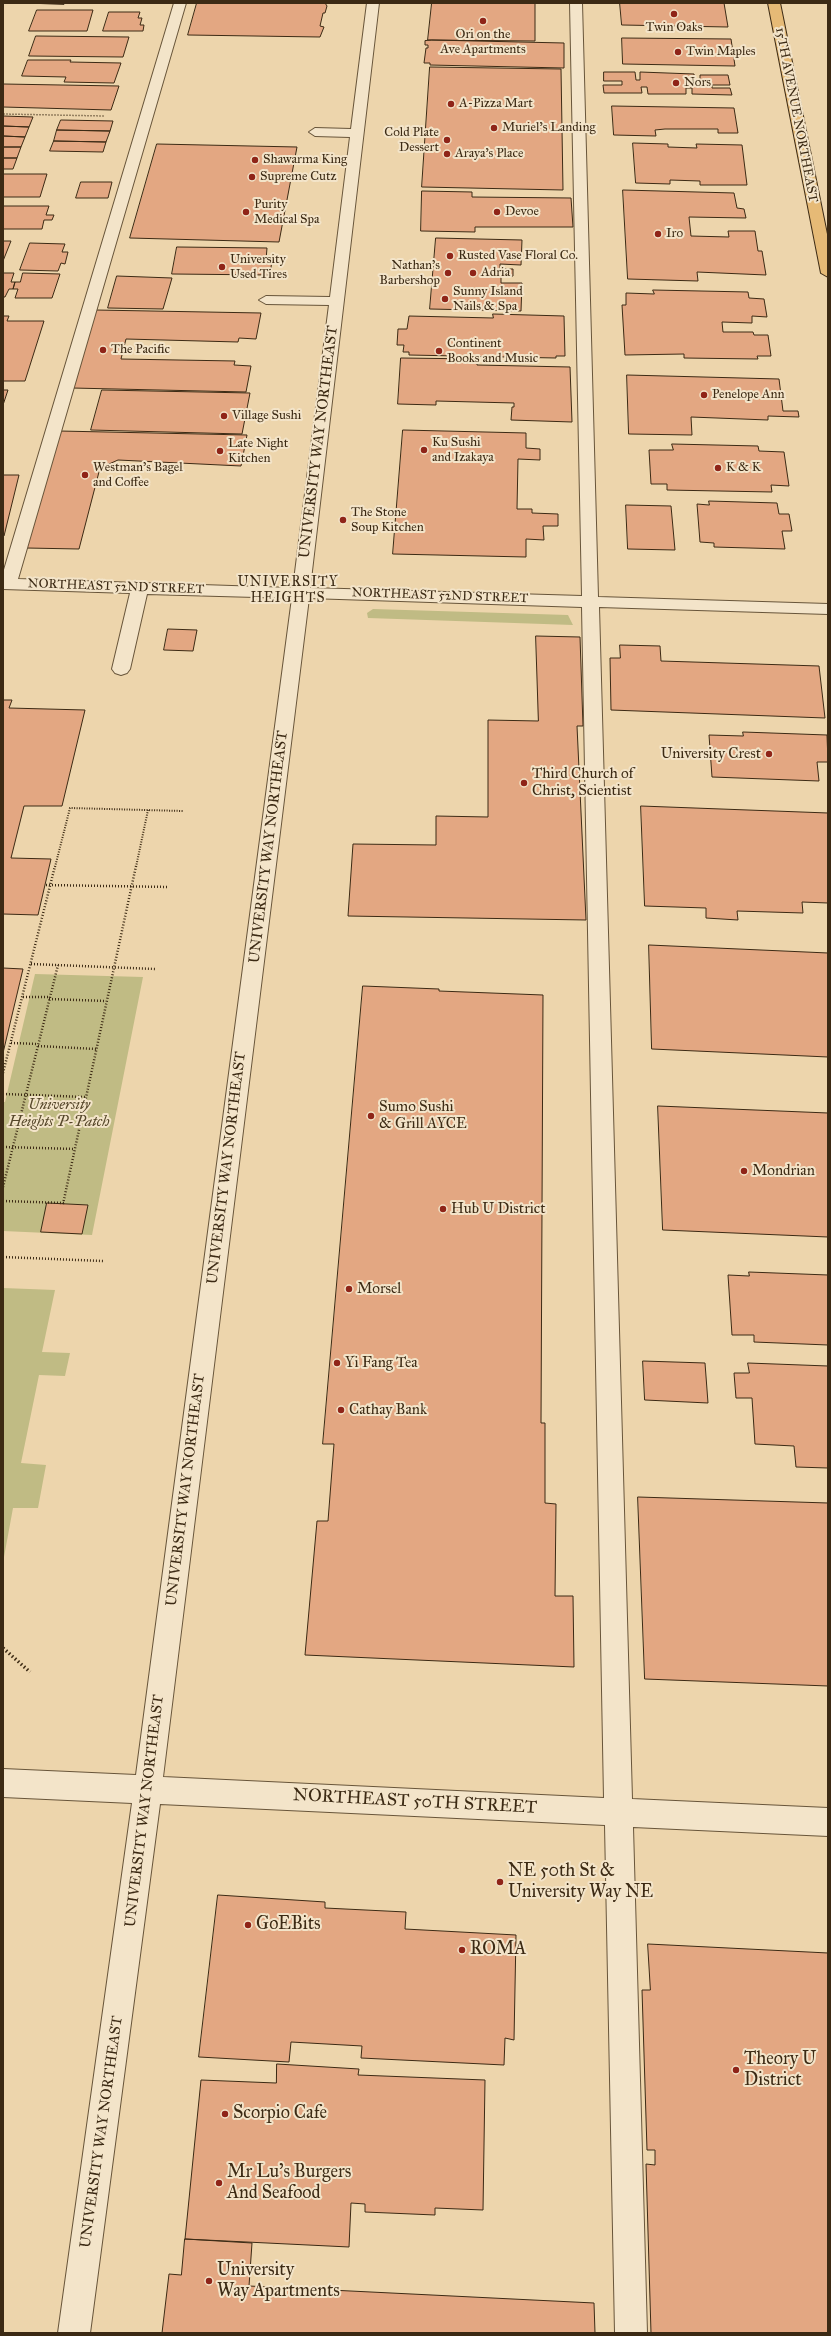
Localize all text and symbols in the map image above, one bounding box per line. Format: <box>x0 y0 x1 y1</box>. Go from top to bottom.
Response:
marker: Twin Oaks <box>669 9 679 19</box>
marker: Ori on the Ave Apartments <box>478 16 488 26</box>
place label: Twin Oaks <box>646 20 702 36</box>
street label: 15TH AVENUE NORTHEAST <box>771 26 821 204</box>
place label: Ori on the Ave Apartments <box>440 27 526 58</box>
place label: Twin Maples <box>686 44 756 60</box>
marker: Twin Maples <box>673 47 683 57</box>
place label: Nors <box>684 75 711 91</box>
marker: Nors <box>671 78 681 88</box>
place label: A-Pizza Mart <box>459 96 533 112</box>
marker: A-Pizza Mart <box>446 99 456 109</box>
place label: Muriel's Landing <box>502 120 596 136</box>
marker: Muriel's Landing <box>489 123 499 133</box>
place label: Cold Plate Dessert <box>384 125 439 156</box>
marker: Cold Plate Dessert <box>442 135 452 145</box>
place label: Araya's Place <box>455 146 524 162</box>
marker: Araya's Place <box>442 149 452 159</box>
place label: Shawarma King <box>263 152 347 168</box>
marker: Shawarma King <box>250 155 260 165</box>
place label: Supreme Cutz <box>260 169 337 185</box>
marker: Supreme Cutz <box>247 172 257 182</box>
place label: Purity Medical Spa <box>254 197 320 228</box>
place label: Devoe <box>505 204 539 220</box>
marker: Purity Medical Spa <box>241 207 251 217</box>
marker: Devoe <box>492 207 502 217</box>
place label: Iro <box>666 226 683 242</box>
marker: Iro <box>653 229 663 239</box>
place label: Rusted Vase Floral Co. <box>458 248 578 264</box>
marker: Rusted Vase Floral Co. <box>445 251 455 261</box>
place label: University Used Tires <box>230 252 287 283</box>
place label: Nathan's Barbershop <box>379 258 440 289</box>
marker: University Used Tires <box>217 262 227 272</box>
place label: Adria <box>481 265 510 281</box>
marker: Nathan's Barbershop <box>443 268 453 278</box>
marker: Adria <box>468 268 478 278</box>
place label: Sunny Island Nails & Spa <box>453 284 523 315</box>
marker: Sunny Island Nails & Spa <box>440 294 450 304</box>
street label: UNIVERSITY WAY NORTHEAST <box>296 325 342 559</box>
place label: Continent Books and Music <box>447 336 538 367</box>
place label: The Pacific <box>111 342 170 358</box>
marker: The Pacific <box>98 345 108 355</box>
marker: Continent Books and Music <box>434 346 444 356</box>
place label: Penelope Ann <box>712 387 785 403</box>
marker: Penelope Ann <box>699 390 709 400</box>
place label: Village Sushi <box>232 408 301 424</box>
marker: Village Sushi <box>219 411 229 421</box>
place label: Ku Sushi and Izakaya <box>432 435 494 466</box>
place label: Late Night Kitchen <box>228 436 288 467</box>
marker: Ku Sushi and Izakaya <box>419 445 429 455</box>
marker: Late Night Kitchen <box>215 446 225 456</box>
place label: Westman's Bagel and Coffee <box>93 460 183 491</box>
place label: K & K <box>726 460 761 476</box>
marker: K & K <box>713 463 723 473</box>
marker: Westman's Bagel and Coffee <box>80 470 90 480</box>
place label: The Stone Soup Kitchen <box>351 505 424 536</box>
marker: The Stone Soup Kitchen <box>338 515 348 525</box>
district label: UNIVERSITY HEIGHTS <box>237 575 339 608</box>
street label: NORTHEAST 52ND STREET <box>27 576 205 598</box>
street label: NORTHEAST 52ND STREET <box>351 585 529 607</box>
street label: UNIVERSITY WAY NORTHEAST <box>246 730 292 964</box>
place label: University Crest <box>661 745 761 763</box>
marker: University Crest <box>764 749 774 759</box>
place label: Third Church of Christ, Scientist <box>532 765 634 800</box>
marker: Third Church of Christ, Scientist <box>519 778 529 788</box>
street label: UNIVERSITY WAY NORTHEAST <box>204 1051 250 1285</box>
park label: University Heights P-Patch <box>8 1096 110 1131</box>
place label: Sumo Sushi & Grill AYCE <box>379 1098 467 1133</box>
marker: Sumo Sushi & Grill AYCE <box>366 1111 376 1121</box>
place label: Mondrian <box>752 1162 815 1180</box>
marker: Mondrian <box>739 1166 749 1176</box>
place label: Hub U District <box>451 1200 545 1218</box>
marker: Hub U District <box>438 1204 448 1214</box>
place label: Morsel <box>357 1280 401 1298</box>
marker: Morsel <box>344 1284 354 1294</box>
place label: Yi Fang Tea <box>345 1354 418 1372</box>
marker: Yi Fang Tea <box>332 1358 342 1368</box>
street label: UNIVERSITY WAY NORTHEAST <box>163 1373 209 1607</box>
place label: Cathay Bank <box>349 1401 427 1419</box>
marker: Cathay Bank <box>336 1405 346 1415</box>
street label: UNIVERSITY WAY NORTHEAST <box>122 1694 168 1928</box>
street label: NORTHEAST 50TH STREET <box>292 1785 538 1819</box>
place label: NE 50th St & University Way NE <box>508 1861 653 1904</box>
marker: NE 50th St & University Way NE <box>495 1877 505 1887</box>
place label: GoEBits <box>256 1914 321 1936</box>
marker: GoEBits <box>243 1920 253 1930</box>
place label: ROMA <box>470 1939 526 1961</box>
marker: ROMA <box>457 1945 467 1955</box>
street label: UNIVERSITY WAY NORTHEAST <box>77 2015 127 2249</box>
place label: Theory U District <box>744 2049 816 2092</box>
marker: Theory U District <box>731 2065 741 2075</box>
place label: Scorpio Cafe <box>233 2103 327 2125</box>
marker: Scorpio Cafe <box>220 2109 230 2119</box>
place label: Mr Lu’s Burgers And Seafood <box>227 2162 351 2204</box>
marker: Mr Lu’s Burgers And Seafood <box>214 2178 224 2188</box>
place label: University Way Apartments <box>217 2260 340 2302</box>
marker: University Way Apartments <box>204 2276 214 2286</box>

